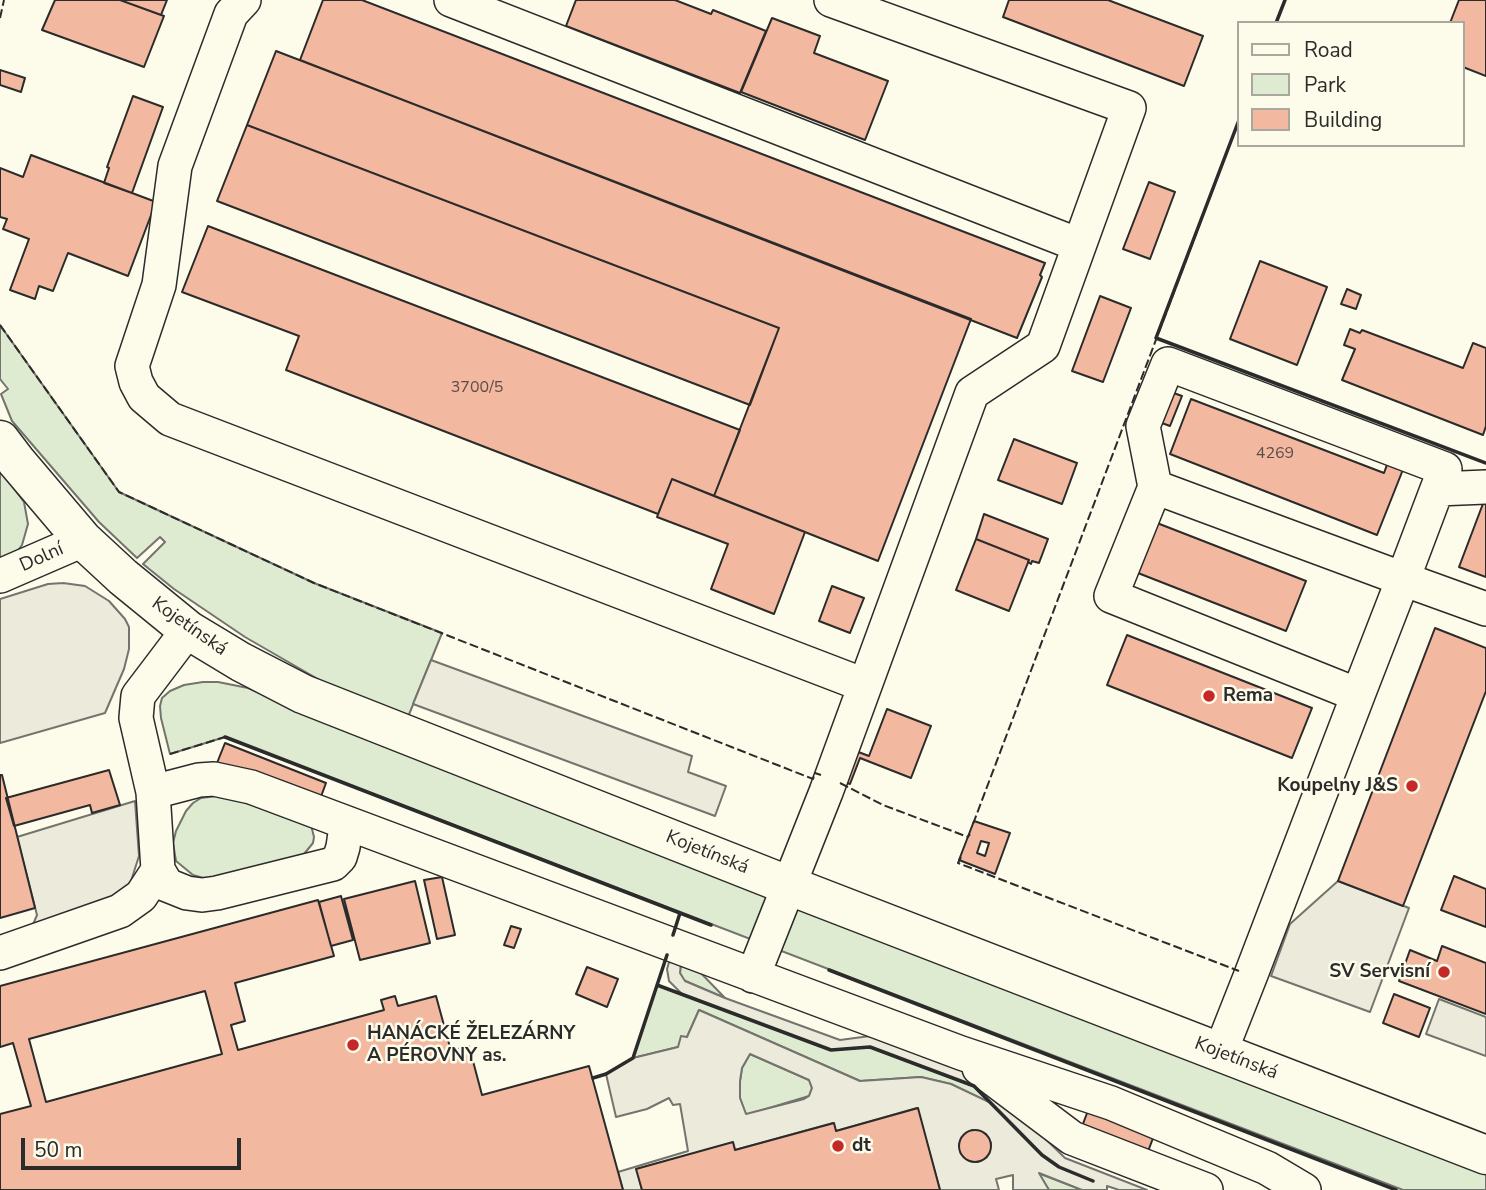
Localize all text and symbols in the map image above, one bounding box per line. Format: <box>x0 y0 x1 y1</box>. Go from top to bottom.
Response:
legend <box>1238 21 1465 147</box>
text: Road <box>1304 36 1353 64</box>
text: Park <box>1304 71 1346 99</box>
text: Building <box>1304 106 1382 134</box>
house number: 3700/5 <box>451 378 503 398</box>
house number: 4269 <box>1256 444 1294 464</box>
street label: Dolní <box>17 538 67 578</box>
street label: Kojetínská <box>147 593 231 661</box>
place label: Rema <box>1223 685 1273 707</box>
marker: Rema <box>1201 688 1217 704</box>
place label: Koupelny J&S <box>1277 775 1398 797</box>
marker: Koupelny J&S <box>1404 778 1420 794</box>
street label: Kojetínská <box>662 826 752 880</box>
place label: SV Servisní <box>1329 961 1430 983</box>
marker: SV Servisní <box>1436 964 1452 980</box>
place label: HANÁCKÉ ŽELEZÁRNY A PÉROVNY as. <box>367 1023 575 1067</box>
street label: Kojetínská <box>1191 1033 1281 1085</box>
marker: HANÁCKÉ ŽELEZÁRNY A PÉROVNY as. <box>345 1037 361 1053</box>
scale bar <box>24 1124 245 1168</box>
place label: dt <box>852 1135 871 1157</box>
text: 50 m <box>34 1136 83 1164</box>
marker: dt <box>830 1138 846 1154</box>

